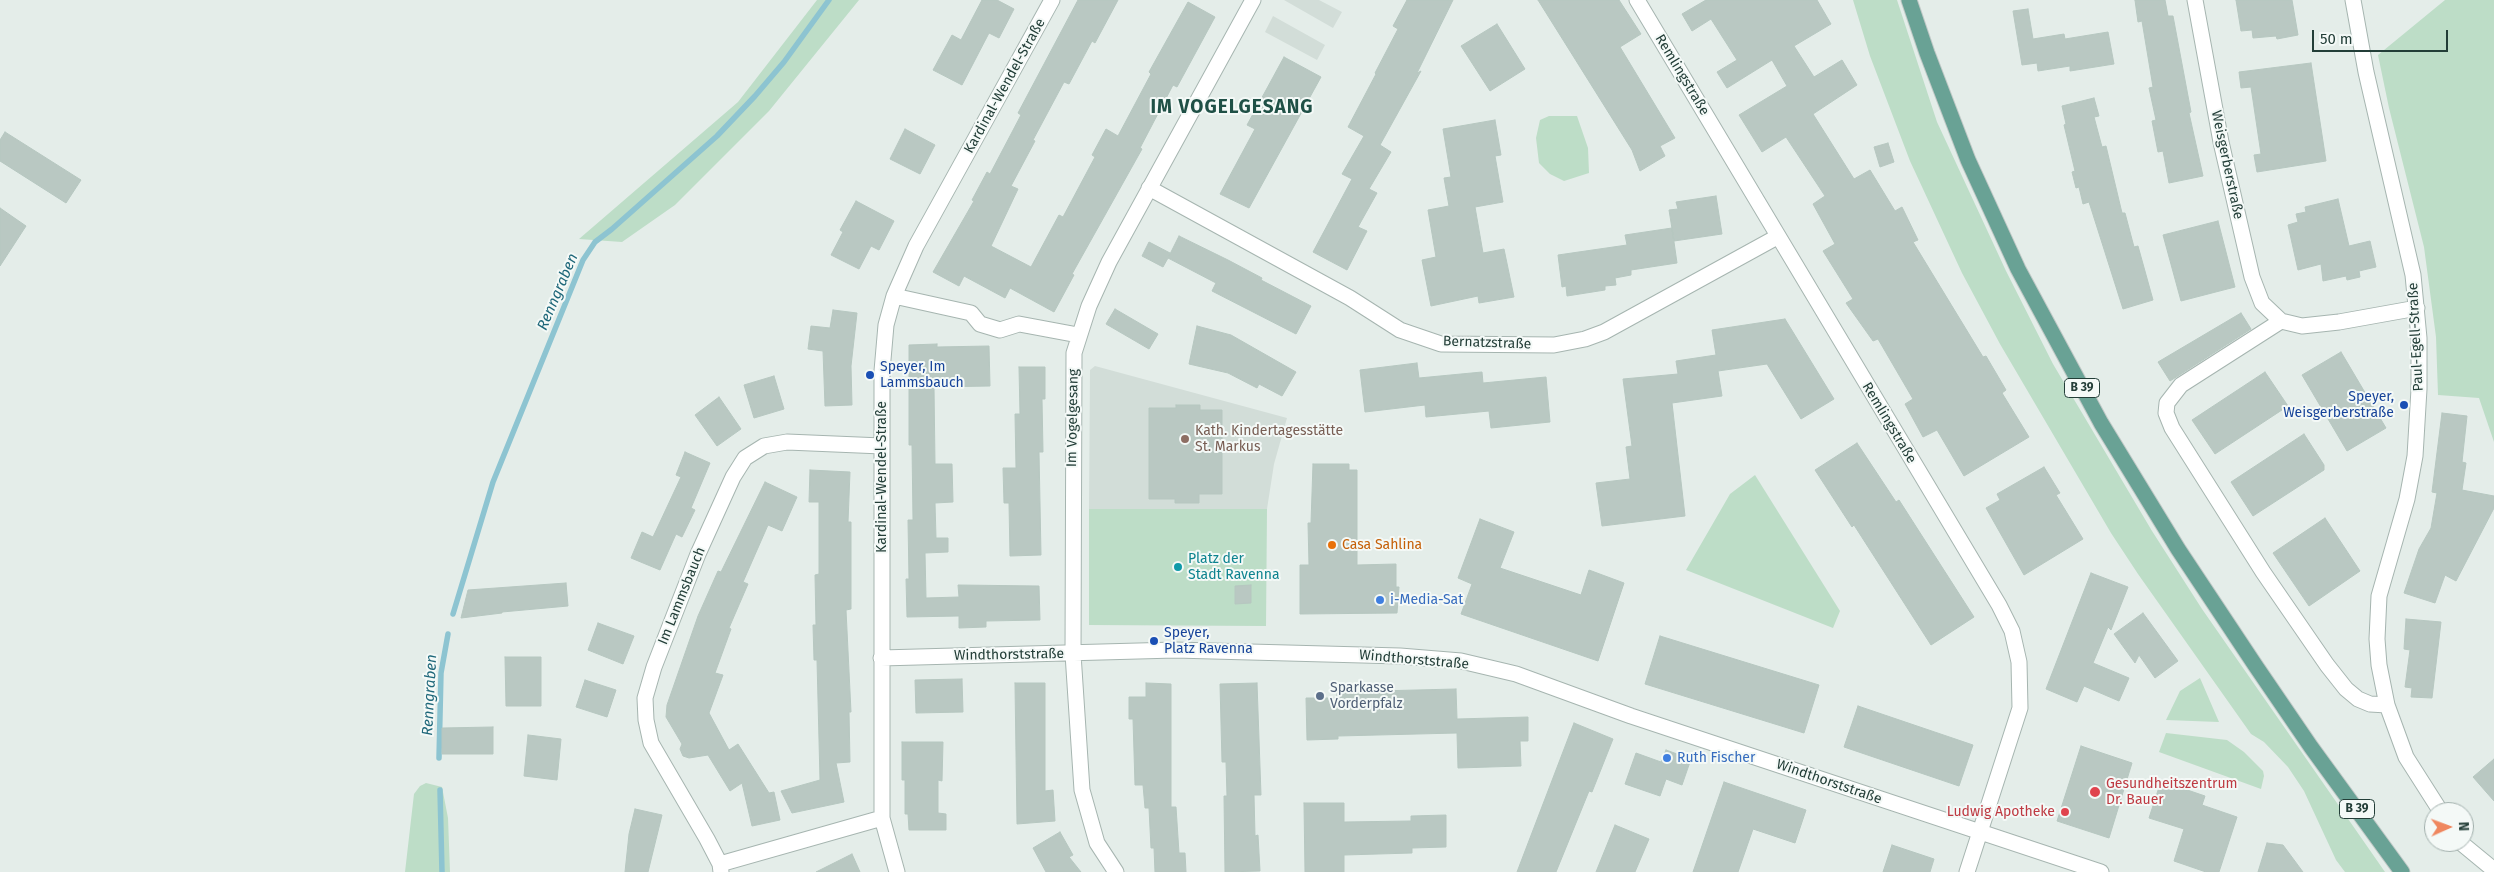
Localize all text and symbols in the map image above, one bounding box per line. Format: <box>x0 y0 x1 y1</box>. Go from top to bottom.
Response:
street label: Kardinal-Wendel-Straße <box>961 16 1049 156</box>
scale bar <box>2314 20 2450 52</box>
text: 50 m <box>2320 30 2353 48</box>
street label: Remlingstraße <box>1651 32 1713 118</box>
district label: IM VOGELGESANG <box>1149 97 1315 119</box>
street label: Weisgerberstraße <box>2207 109 2247 221</box>
water label: Renngraben <box>534 251 582 333</box>
street label: Paul-Egell-Straße <box>2405 282 2427 392</box>
street label: Bernatzstraße <box>1442 333 1532 353</box>
place label: Speyer, Im Lammsbauch <box>880 359 964 392</box>
marker: Speyer, Im Lammsbauch <box>864 369 876 381</box>
street label: Im Vogelgesang <box>1064 369 1082 467</box>
road number: B 39 <box>2064 378 2100 398</box>
street label: Remlingstraße <box>1858 380 1920 466</box>
place label: Speyer, Weisgerberstraße <box>2283 389 2394 422</box>
marker: Speyer, Weisgerberstraße <box>2398 399 2410 411</box>
street label: Kardinal-Wendel-Straße <box>874 401 890 553</box>
place label: Kath. Kindertagesstätte St. Markus <box>1195 423 1343 456</box>
marker: Kath. Kindertagesstätte St. Markus <box>1179 433 1191 445</box>
place label: Casa Sahlina <box>1342 537 1422 553</box>
marker: Casa Sahlina <box>1326 539 1338 551</box>
street label: Im Lammsbauch <box>655 545 709 647</box>
place label: Platz der Stadt Ravenna <box>1188 551 1280 584</box>
marker: Platz der Stadt Ravenna <box>1172 561 1184 573</box>
place label: i-Media-Sat <box>1390 592 1463 608</box>
marker: i-Media-Sat <box>1374 594 1386 606</box>
place label: Speyer, Platz Ravenna <box>1164 625 1253 658</box>
marker: Speyer, Platz Ravenna <box>1148 635 1160 647</box>
street label: Windthorststraße <box>954 646 1064 664</box>
street label: Windthorststraße <box>1358 647 1470 673</box>
water label: Renngraben <box>419 654 441 736</box>
place label: Sparkasse Vorderpfalz <box>1330 680 1403 712</box>
marker: Sparkasse Vorderpfalz <box>1314 690 1326 702</box>
place label: Ruth Fischer <box>1677 750 1755 766</box>
marker: Ruth Fischer <box>1661 752 1673 764</box>
street label: Windthorststraße <box>1774 756 1884 808</box>
place label: Gesundheitszentrum Dr. Bauer <box>2106 776 2238 809</box>
marker: Gesundheitszentrum Dr. Bauer <box>2088 785 2102 799</box>
road number: B 39 <box>2340 800 2374 819</box>
north arrow <box>2424 802 2474 852</box>
place label: Ludwig Apotheke <box>1947 804 2055 820</box>
marker: Ludwig Apotheke <box>2059 806 2071 818</box>
text: N <box>2455 822 2472 831</box>

